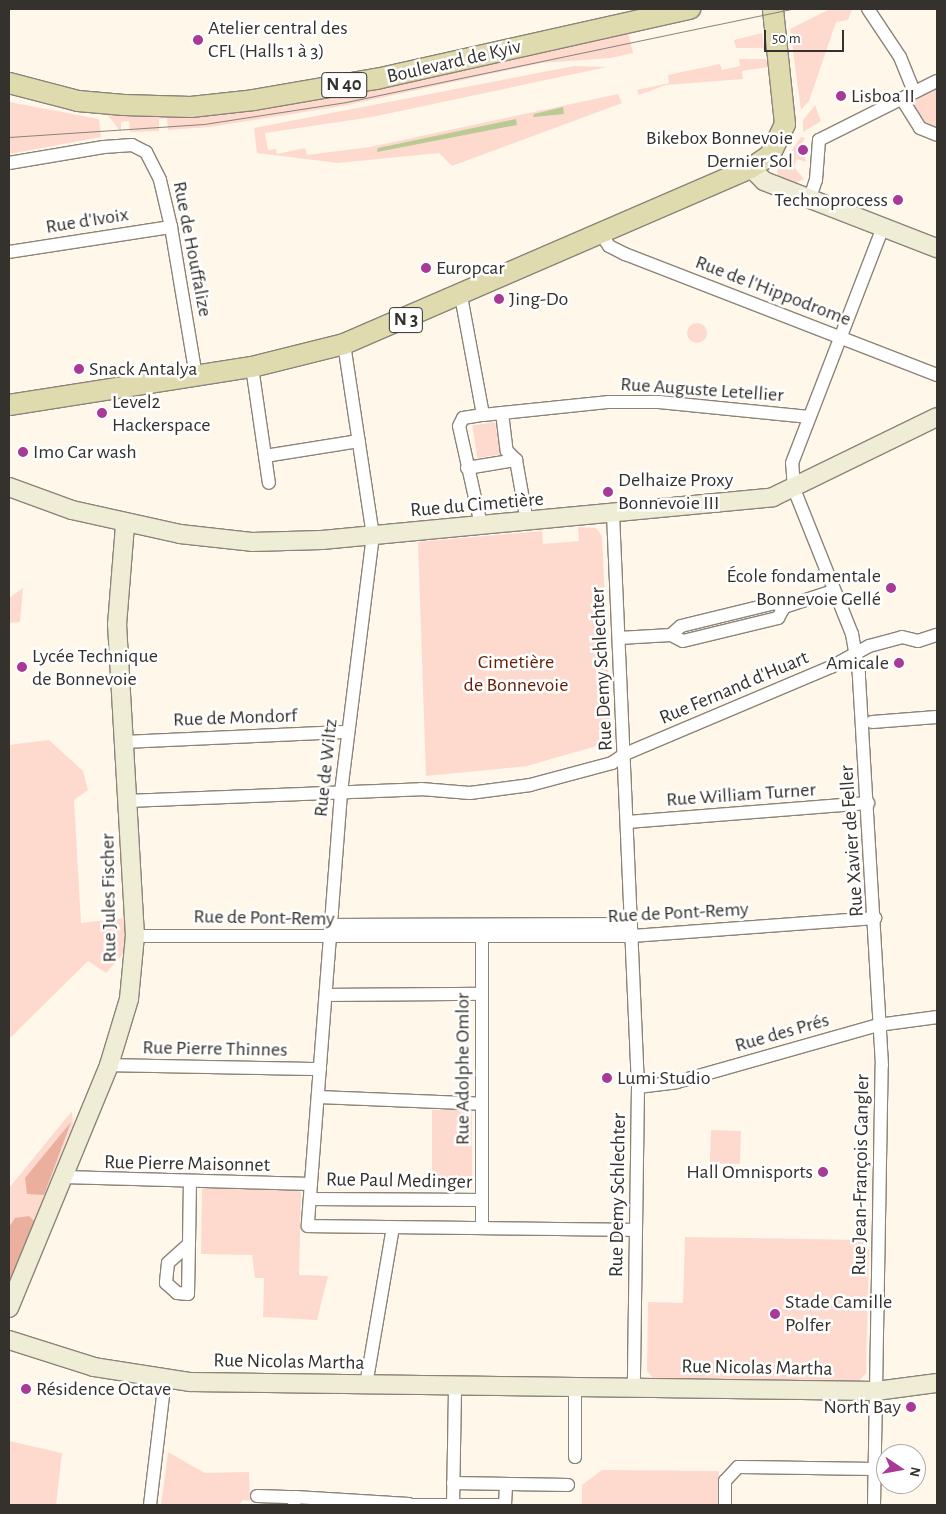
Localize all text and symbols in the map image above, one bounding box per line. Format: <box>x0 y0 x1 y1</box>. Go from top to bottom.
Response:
place label: Atelier central des CFL (Halls 1 à 3) <box>208 16 348 63</box>
scale bar <box>766 20 846 52</box>
text: 50 m <box>772 31 801 46</box>
marker: Atelier central des CFL (Halls 1 à 3) <box>192 34 204 46</box>
street label: Boulevard de Kyiv <box>385 35 523 89</box>
road number: N 40 <box>320 68 368 102</box>
place label: Lisboa II <box>851 84 915 108</box>
marker: Lisboa II <box>835 90 847 102</box>
place label: Bikebox Bonnevoie Dernier Sol <box>646 126 793 173</box>
marker: Bikebox Bonnevoie Dernier Sol <box>797 144 809 156</box>
street label: Rue de Houffalize <box>167 179 217 319</box>
place label: Technoprocess <box>774 188 888 212</box>
marker: Technoprocess <box>892 194 904 206</box>
street label: Rue d'Ivoix <box>44 203 130 239</box>
street label: Rue de l'Hippodrome <box>692 250 854 332</box>
place label: Europcar <box>436 256 505 280</box>
marker: Europcar <box>420 262 432 274</box>
place label: Jing-Do <box>509 287 568 311</box>
marker: Jing-Do <box>493 293 505 305</box>
road number: N 3 <box>388 304 424 336</box>
place label: Snack Antalya <box>89 357 198 381</box>
marker: Snack Antalya <box>73 363 85 375</box>
street label: Rue Auguste Letellier <box>620 372 784 408</box>
place label: Level2 Hackerspace <box>112 390 210 437</box>
marker: Level2 Hackerspace <box>96 407 108 419</box>
place label: Imo Car wash <box>33 440 137 464</box>
marker: Imo Car wash <box>17 446 29 458</box>
place label: Delhaize Proxy Bonnevoie III <box>618 469 733 516</box>
marker: Delhaize Proxy Bonnevoie III <box>602 486 614 498</box>
street label: Rue du Cimetière <box>409 487 545 523</box>
place label: École fondamentale Bonnevoie Gellé <box>727 564 881 611</box>
marker: École fondamentale Bonnevoie Gellé <box>885 582 897 594</box>
street label: Rue Demy Schlechter <box>586 586 618 752</box>
place label: Lycée Technique de Bonnevoie <box>32 644 158 691</box>
street label: Rue Fernand d'Huart <box>656 646 812 730</box>
park label: Cimetière de Bonnevoie <box>464 650 568 697</box>
place label: Amicale <box>826 651 889 675</box>
marker: Amicale <box>893 657 905 669</box>
marker: Lycée Technique de Bonnevoie <box>16 661 28 673</box>
street label: Rue de Mondorf <box>173 704 297 732</box>
street label: Rue de Wiltz <box>309 718 343 818</box>
street label: Rue Xavier de Feller <box>835 764 869 918</box>
street label: Rue William Turner <box>665 778 817 812</box>
street label: Rue Jules Fischer <box>96 833 122 963</box>
street label: Rue de Pont-Remy <box>607 897 749 929</box>
street label: Rue de Pont-Remy <box>193 905 335 931</box>
street label: Rue Adolphe Omlor <box>451 993 475 1145</box>
street label: Rue des Prés <box>732 1008 832 1058</box>
street label: Rue Pierre Thinnes <box>142 1036 288 1062</box>
place label: Lumi Studio <box>617 1066 710 1090</box>
marker: Lumi Studio <box>601 1072 613 1084</box>
street label: Rue Jean-François Gangler <box>847 1074 875 1276</box>
street label: Rue Demy Schlechter <box>605 1113 631 1277</box>
street label: Rue Pierre Maisonnet <box>104 1151 270 1177</box>
place label: Hall Omnisports <box>686 1160 813 1184</box>
marker: Hall Omnisports <box>817 1166 829 1178</box>
street label: Rue Paul Medinger <box>326 1168 472 1194</box>
place label: Stade Camille Polfer <box>785 1290 892 1337</box>
marker: Stade Camille Polfer <box>769 1308 781 1320</box>
street label: Rue Nicolas Martha <box>213 1349 365 1375</box>
street label: Rue Nicolas Martha <box>681 1355 833 1381</box>
place label: Résidence Octave <box>36 1377 171 1401</box>
marker: Résidence Octave <box>20 1383 32 1395</box>
place label: North Bay <box>823 1395 901 1419</box>
marker: North Bay <box>905 1401 917 1413</box>
north arrow <box>876 1444 926 1494</box>
text: N <box>907 1466 923 1478</box>

